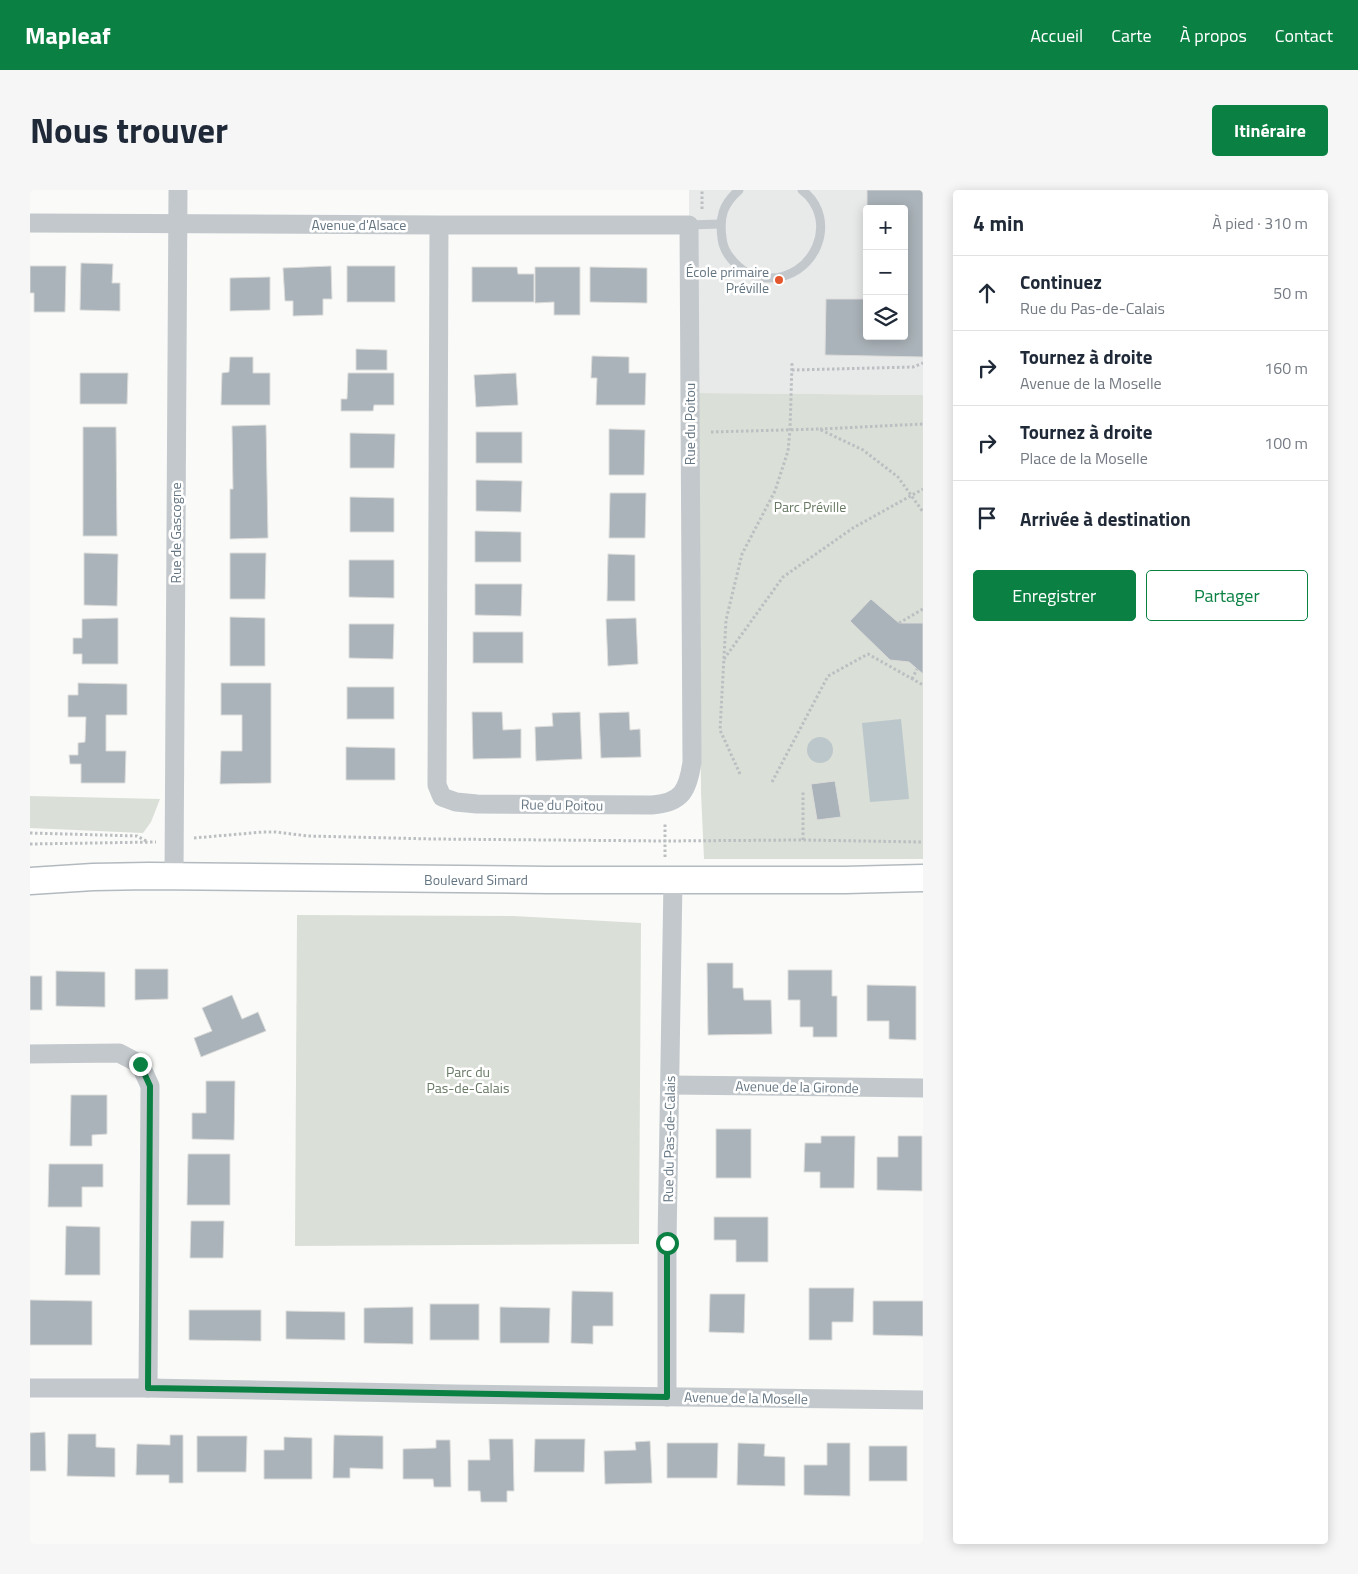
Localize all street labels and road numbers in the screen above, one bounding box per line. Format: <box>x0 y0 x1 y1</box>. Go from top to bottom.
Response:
street label: Avenue d'Alsace <box>312 214 406 235</box>
street label: Rue du Poitou <box>679 383 700 465</box>
street label: Rue de Gascogne <box>165 482 186 584</box>
street label: Rue du Poitou <box>521 793 603 816</box>
street label: Boulevard Simard <box>424 869 528 890</box>
street label: Rue du Pas-de-Calais <box>657 1075 680 1203</box>
street label: Avenue de la Gironde <box>735 1075 859 1098</box>
street label: Avenue de la Moselle <box>684 1386 808 1409</box>

